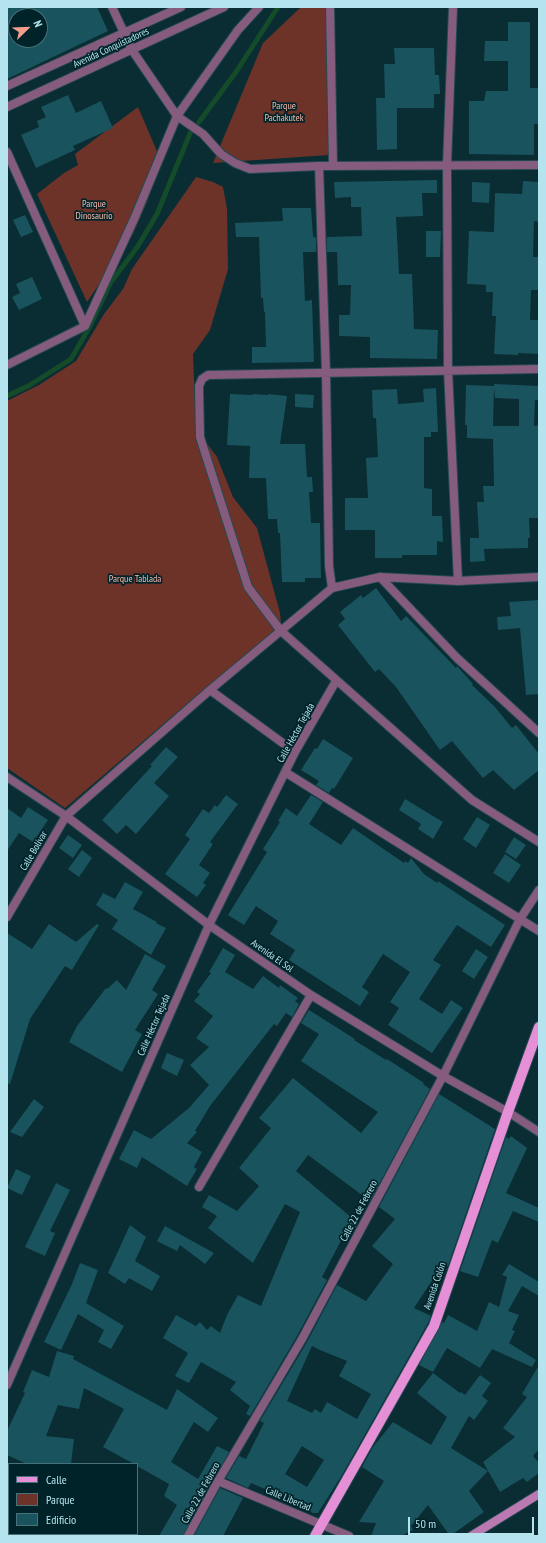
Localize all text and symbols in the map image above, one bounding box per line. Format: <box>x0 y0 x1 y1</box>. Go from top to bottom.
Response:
north arrow <box>8 8 48 48</box>
text: N <box>31 18 46 29</box>
street label: Avenida Conquistadores <box>71 25 151 71</box>
park label: Parque Pachakutek <box>264 100 304 124</box>
park label: Parque Dinosaurio <box>75 198 113 222</box>
park label: Parque Tablada <box>109 573 161 585</box>
street label: Calle Héctor Tejada <box>275 701 317 765</box>
street label: Calle Bolívar <box>18 829 50 873</box>
street label: Avenida El Sol <box>248 937 296 975</box>
street label: Calle Héctor Tejada <box>135 992 173 1058</box>
street label: Calle 22 de Febrero <box>338 1178 380 1244</box>
street label: Avenida Colón <box>421 1261 449 1311</box>
street label: Calle 22 de Febrero <box>179 1461 223 1525</box>
legend <box>8 1463 138 1535</box>
text: Calle <box>46 1472 67 1487</box>
street label: Calle Libertad <box>263 1484 313 1514</box>
text: Parque <box>46 1492 75 1507</box>
scale bar <box>410 1509 536 1535</box>
text: Edificio <box>46 1512 76 1527</box>
text: 50 m <box>415 1516 436 1531</box>

